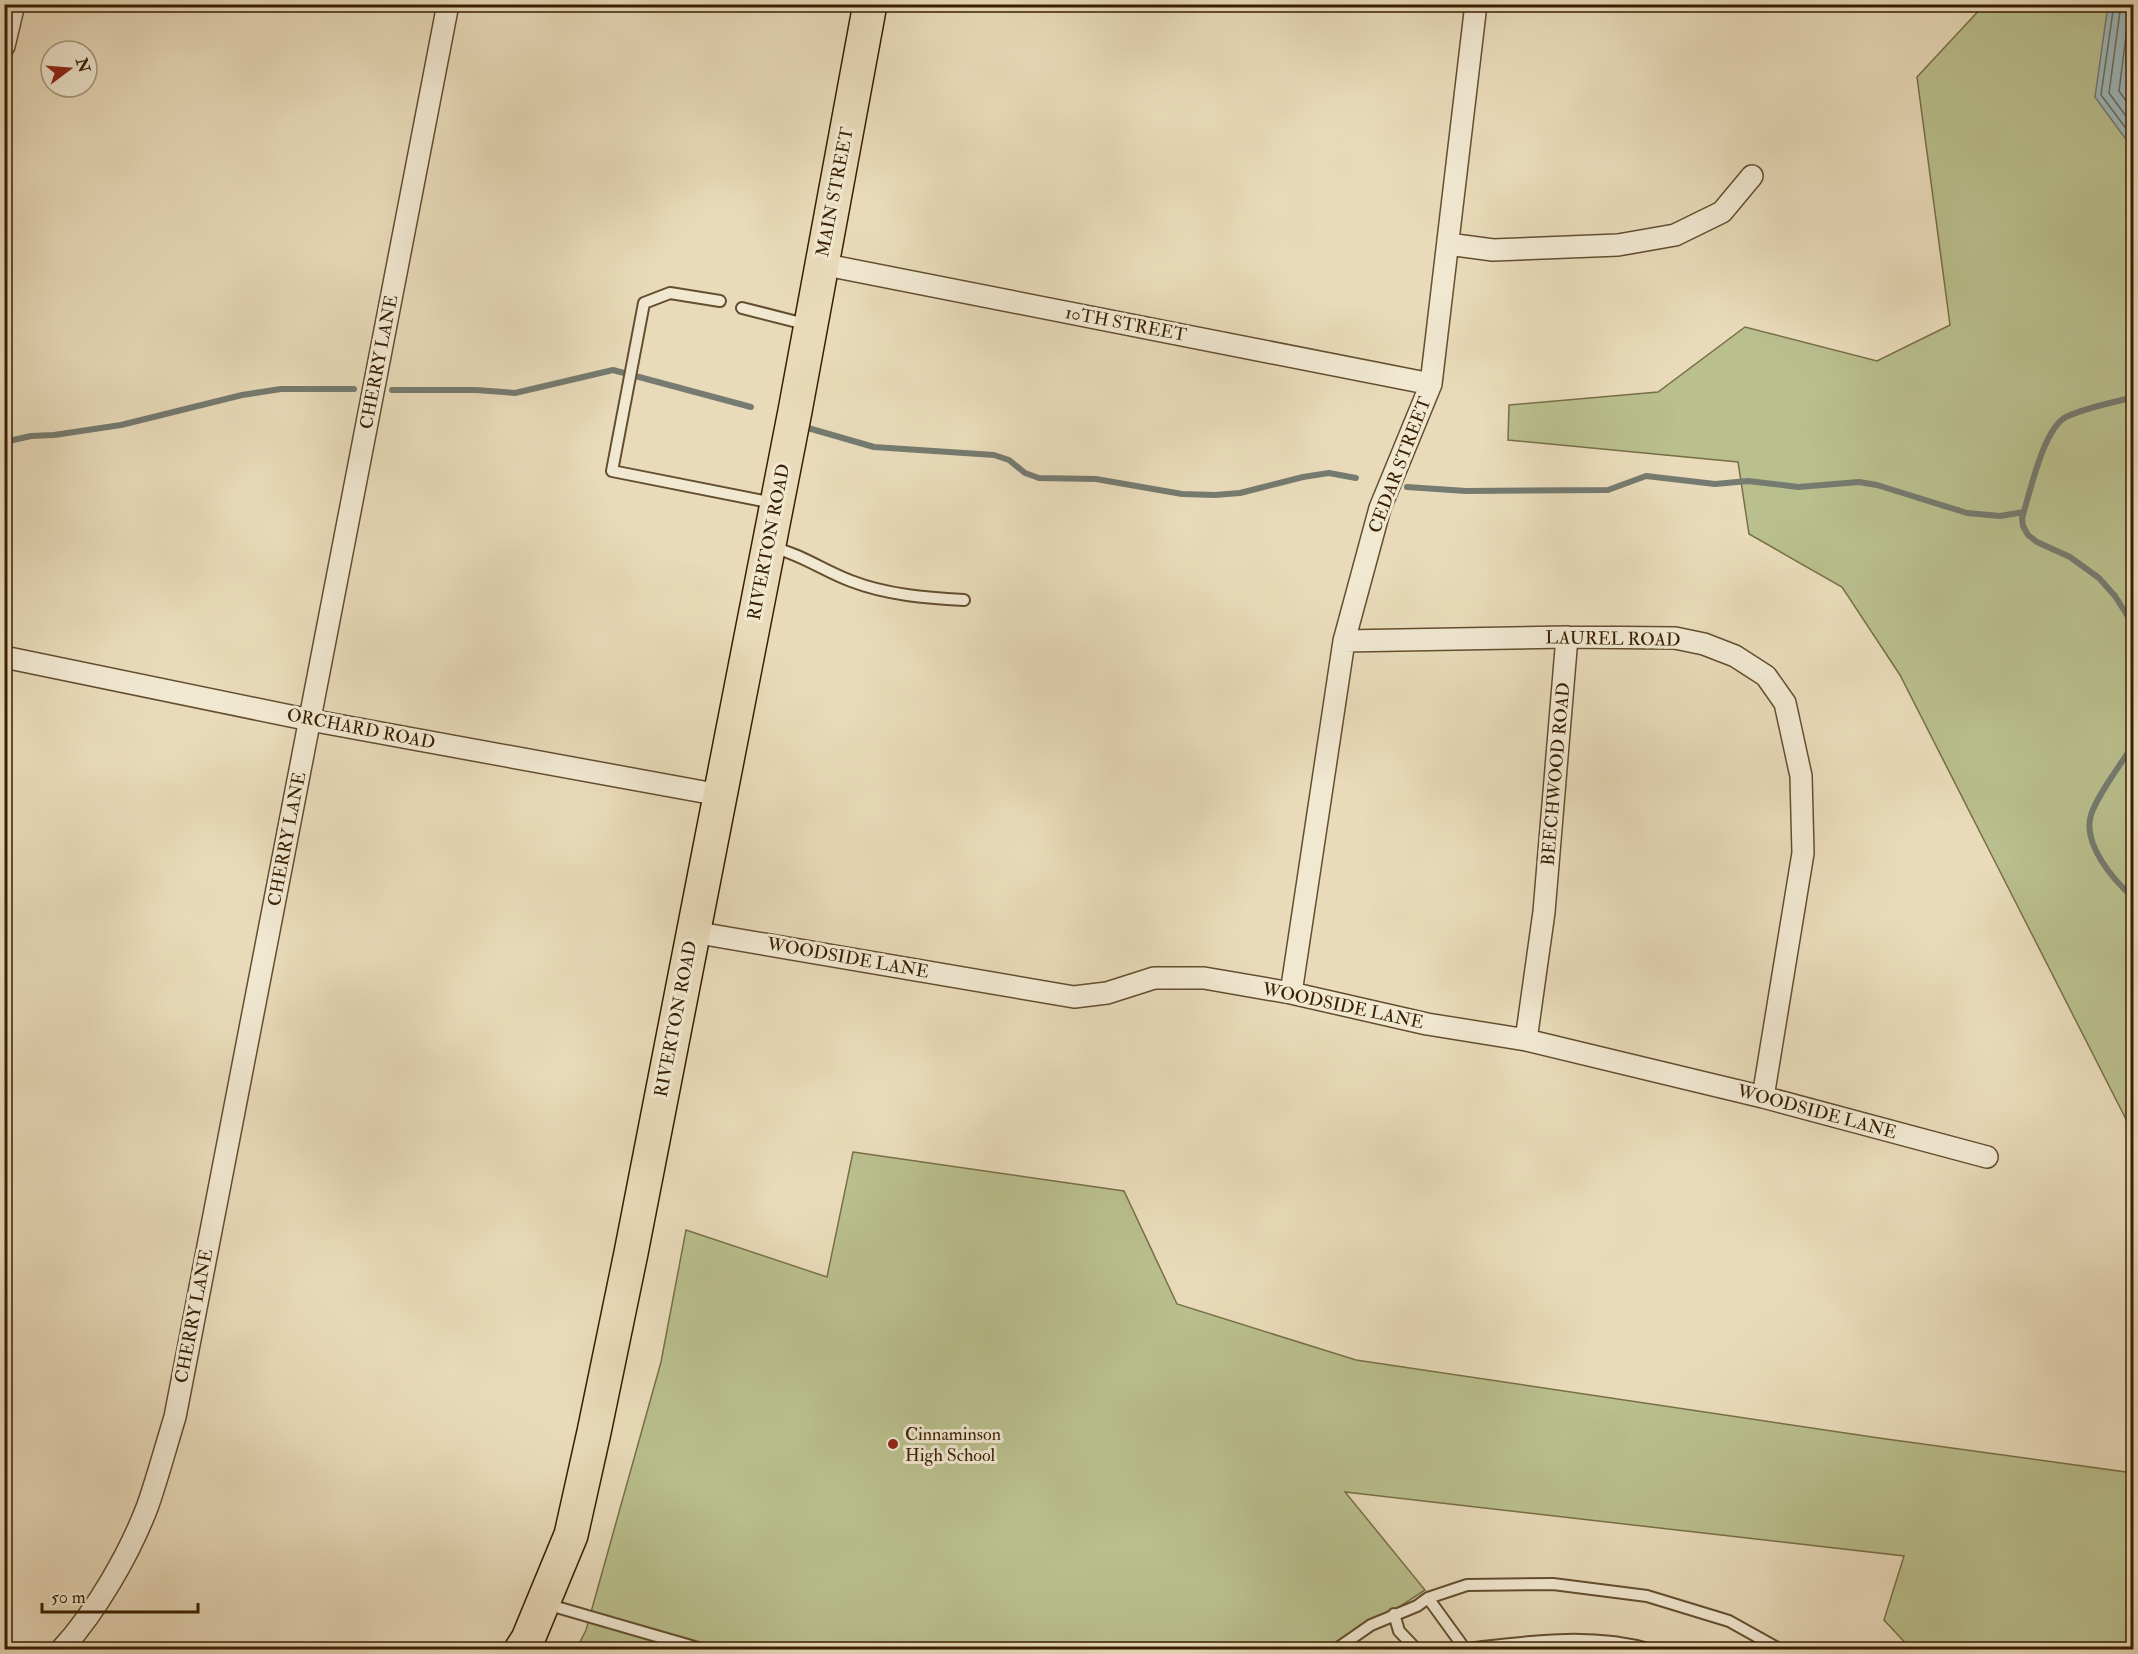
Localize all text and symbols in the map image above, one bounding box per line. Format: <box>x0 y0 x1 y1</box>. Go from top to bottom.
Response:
north arrow <box>39 39 99 99</box>
text: N <box>71 55 94 75</box>
street label: MAIN STREET <box>811 125 859 259</box>
street label: CHERRY LANE <box>355 293 403 431</box>
street label: 10TH STREET <box>1063 301 1189 347</box>
street label: CEDAR STREET <box>1363 393 1437 536</box>
street label: RIVERTON ROAD <box>743 462 795 622</box>
street label: LAUREL ROAD <box>1545 626 1681 652</box>
street label: BEECHWOOD ROAD <box>1537 681 1575 867</box>
street label: ORCHARD ROAD <box>285 703 437 755</box>
street label: CHERRY LANE <box>263 770 311 908</box>
street label: WOODSIDE LANE <box>764 932 931 984</box>
street label: RIVERTON ROAD <box>650 939 702 1099</box>
street label: WOODSIDE LANE <box>1259 977 1426 1034</box>
street label: WOODSIDE LANE <box>1734 1079 1899 1144</box>
street label: CHERRY LANE <box>170 1247 218 1385</box>
place label: Cinnaminson High School <box>905 1423 1001 1467</box>
marker: Cinnaminson High School <box>886 1437 900 1451</box>
scale bar <box>42 1576 198 1614</box>
text: 50 m <box>51 1586 86 1609</box>

